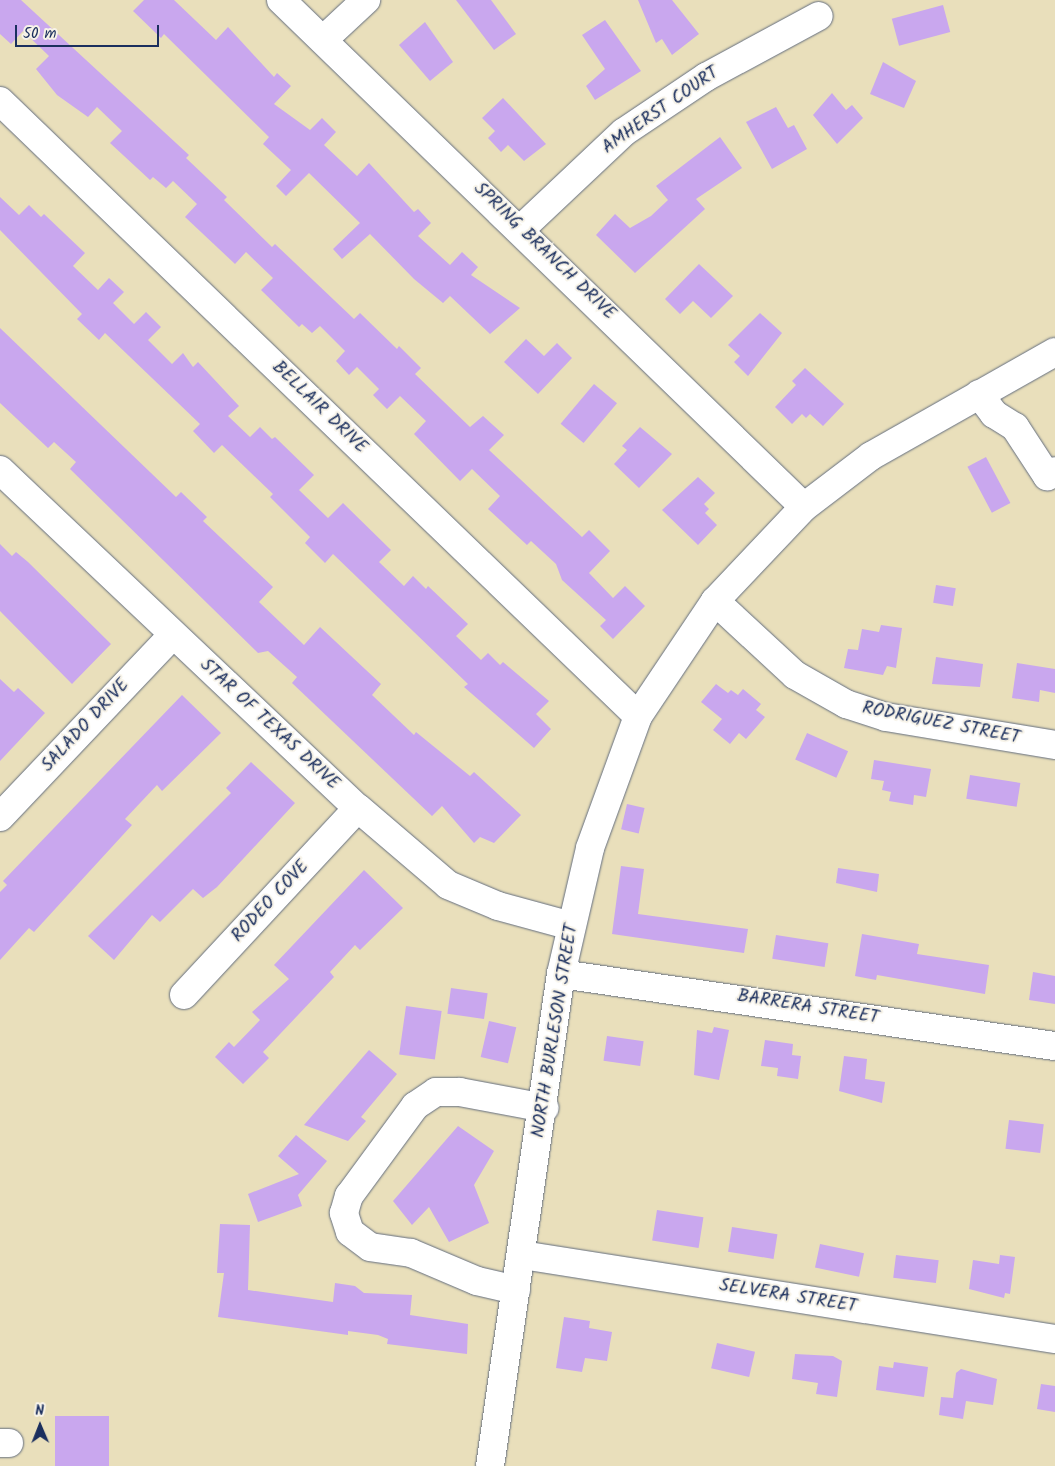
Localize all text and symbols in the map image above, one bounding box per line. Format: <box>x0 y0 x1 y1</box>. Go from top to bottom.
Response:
scale bar <box>18 15 161 47</box>
text: 50 m <box>23 22 57 46</box>
street label: AMHERST COURT <box>599 63 723 159</box>
street label: SPRING BRANCH DRIVE <box>469 179 619 325</box>
street label: BELLAIR DRIVE <box>267 357 371 459</box>
street label: STAR OF TEXAS DRIVE <box>195 655 343 795</box>
street label: SALADO DRIVE <box>38 675 134 777</box>
street label: RODRIGUEZ STREET <box>860 698 1022 750</box>
street label: RODEO COVE <box>228 857 314 947</box>
street label: NORTH BURLESON STREET <box>528 923 584 1139</box>
street label: BARRERA STREET <box>736 986 880 1030</box>
street label: SELVERA STREET <box>718 1275 858 1319</box>
text: N <box>35 1400 44 1422</box>
north arrow <box>15 1401 65 1451</box>

